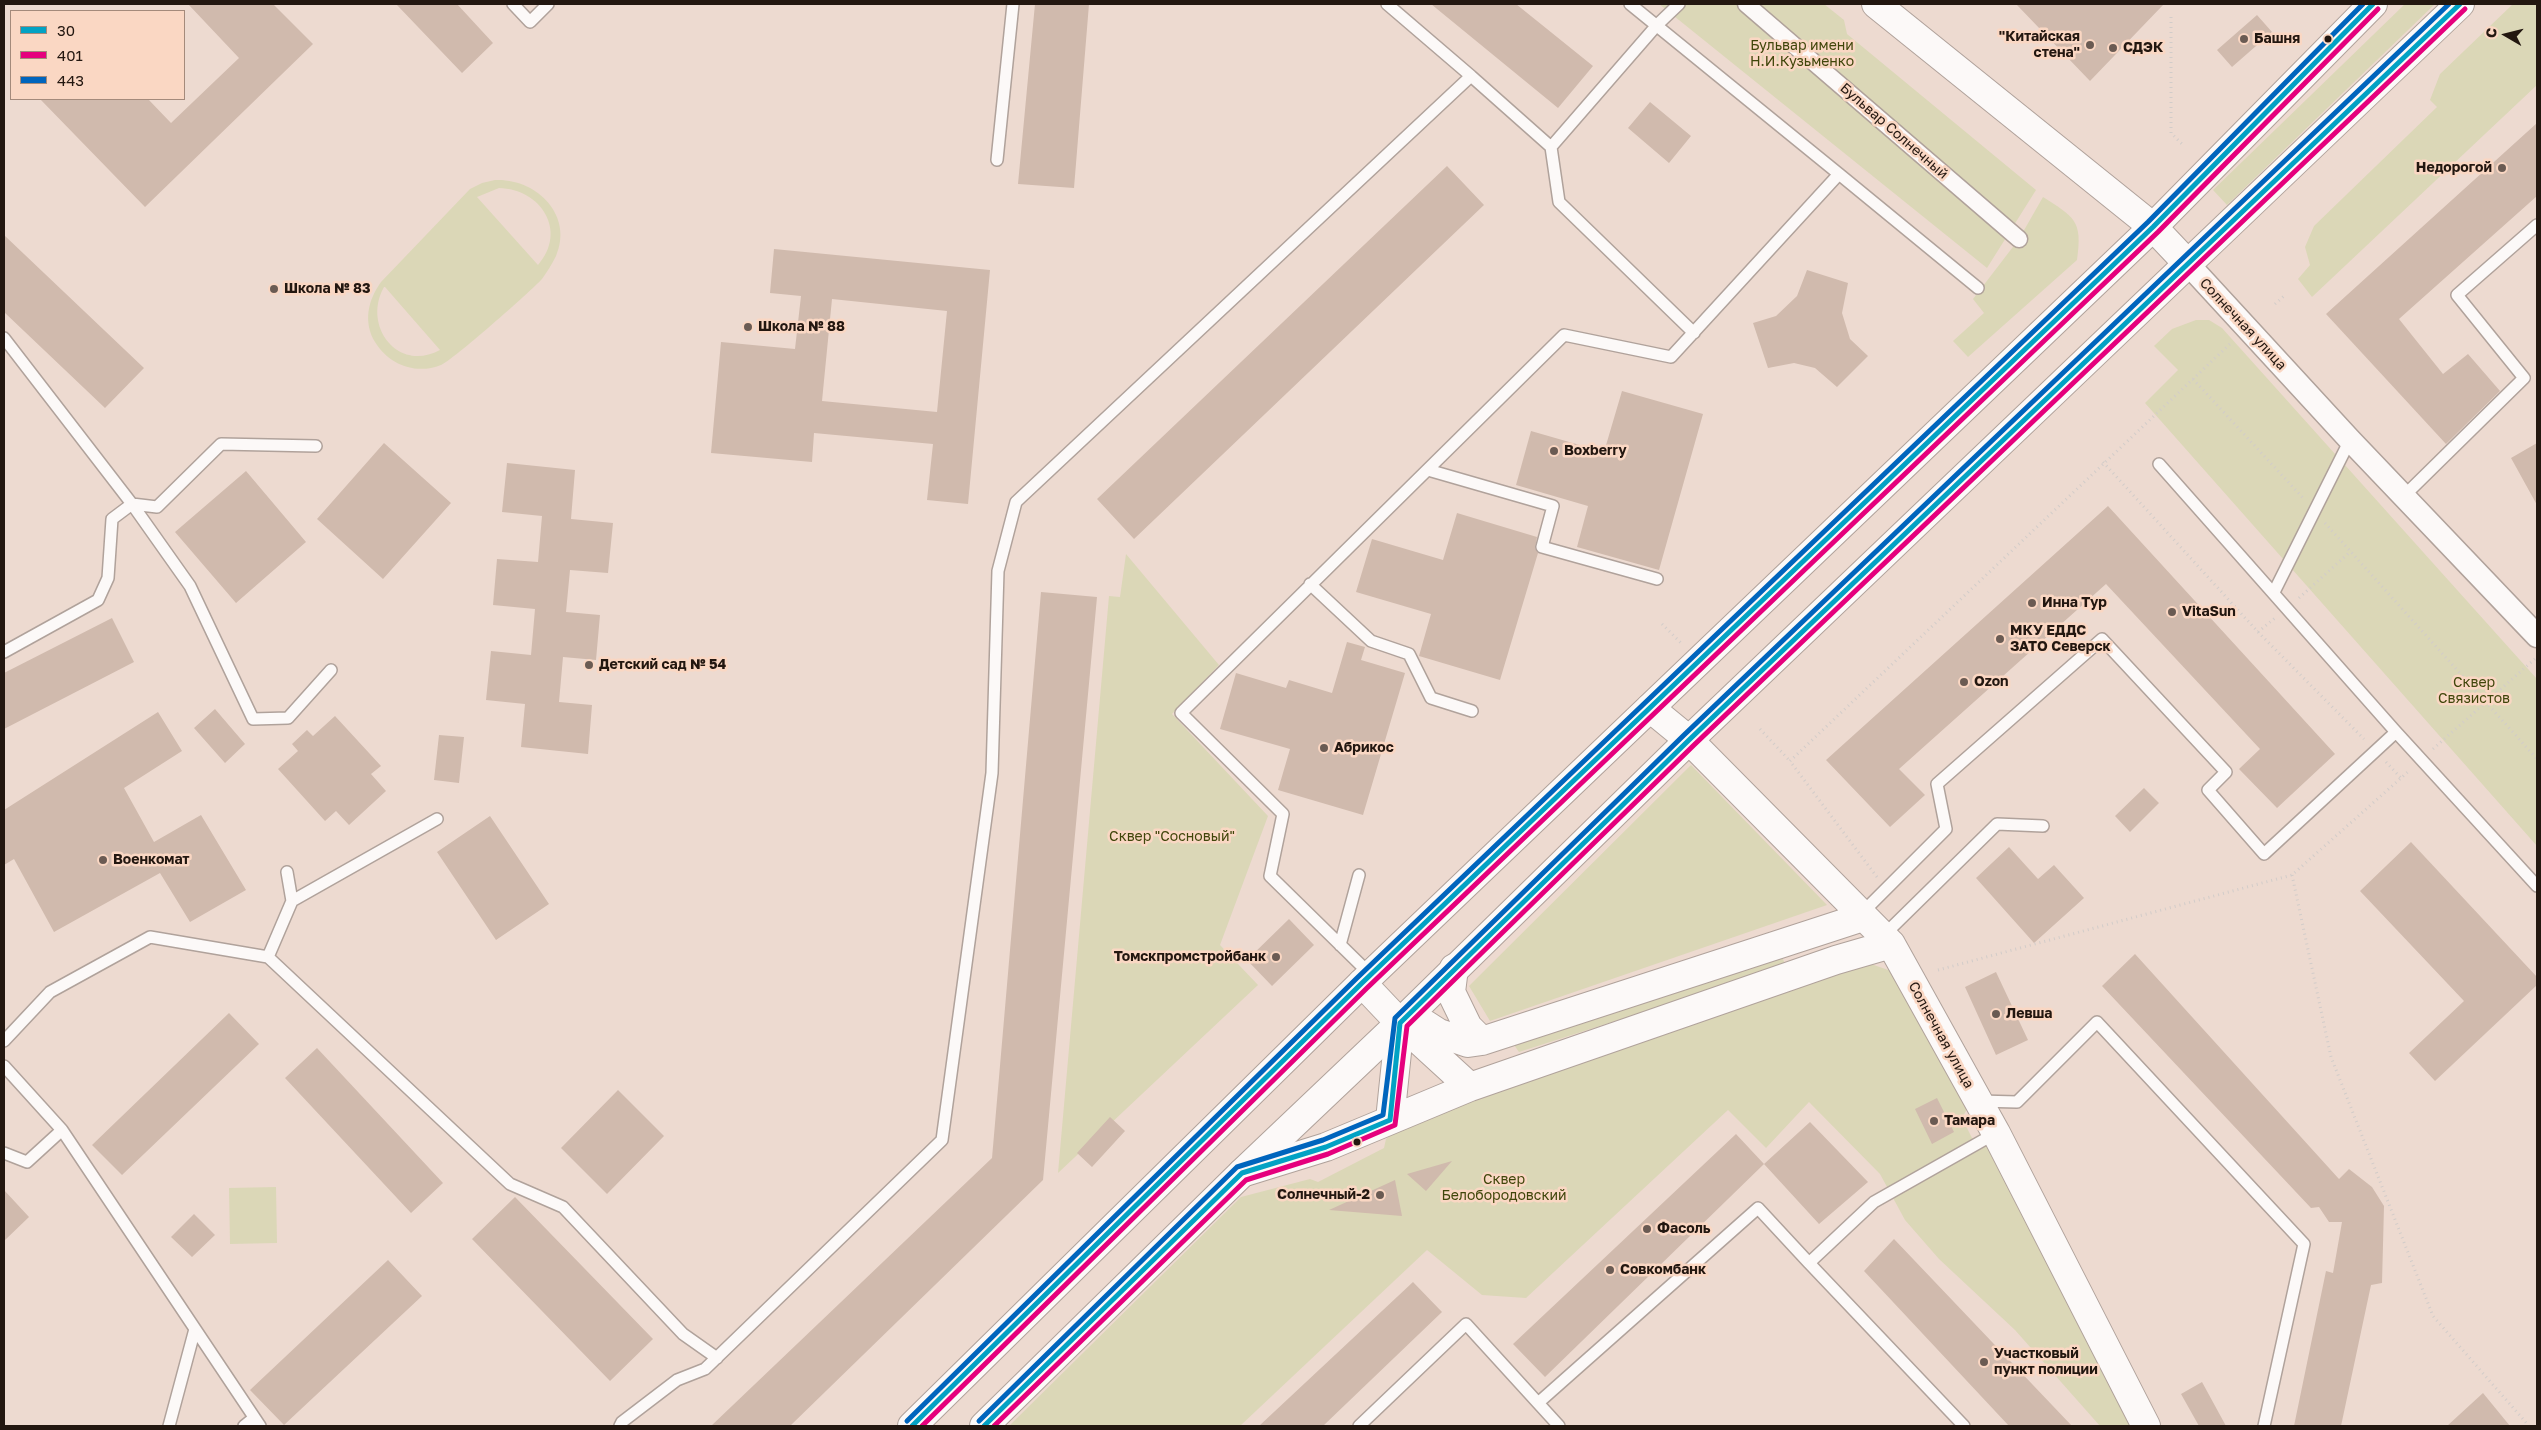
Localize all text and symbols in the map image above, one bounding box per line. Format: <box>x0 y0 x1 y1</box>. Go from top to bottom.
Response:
legend <box>10 10 185 100</box>
north arrow <box>2481 10 2531 60</box>
text: 30 <box>57 21 75 39</box>
text: С <box>2482 27 2500 39</box>
place label: "Китайская стена" <box>1999 29 2080 62</box>
place label: Башня <box>2254 31 2300 47</box>
marker: Башня <box>2238 33 2250 45</box>
unlabelled marker <box>2323 34 2333 44</box>
park label: Бульвар имени Н.И.Кузьменко <box>1750 38 1854 70</box>
marker: "Китайская стена" <box>2084 39 2096 51</box>
place label: СДЭК <box>2123 40 2163 56</box>
marker: СДЭК <box>2107 42 2119 54</box>
text: 401 <box>57 46 83 64</box>
text: 443 <box>57 71 84 89</box>
street label: Бульвар Солнечный <box>1837 80 1951 182</box>
place label: Недорогой <box>2416 160 2492 176</box>
marker: Недорогой <box>2496 162 2508 174</box>
street label: Солнечная улица <box>2196 275 2290 373</box>
place label: Школа № 83 <box>284 281 371 297</box>
marker: Школа № 83 <box>268 283 280 295</box>
place label: Школа № 88 <box>758 319 845 335</box>
marker: Школа № 88 <box>742 321 754 333</box>
place label: Boxberry <box>1564 443 1627 459</box>
marker: Boxberry <box>1548 445 1560 457</box>
place label: Инна Тур <box>2042 595 2107 611</box>
marker: Инна Тур <box>2026 597 2038 609</box>
place label: VitaSun <box>2182 604 2236 620</box>
marker: VitaSun <box>2166 606 2178 618</box>
place label: МКУ ЕДДС ЗАТО Северск <box>2010 623 2111 656</box>
marker: МКУ ЕДДС ЗАТО Северск <box>1994 633 2006 645</box>
place label: Детский сад № 54 <box>599 657 726 673</box>
marker: Детский сад № 54 <box>583 659 595 671</box>
place label: Ozon <box>1974 674 2009 690</box>
park label: Сквер Связистов <box>2438 675 2510 708</box>
marker: Ozon <box>1958 676 1970 688</box>
place label: Абрикос <box>1334 740 1394 756</box>
marker: Абрикос <box>1318 742 1330 754</box>
park label: Сквер "Сосновый" <box>1109 829 1235 845</box>
place label: Военкомат <box>113 852 190 868</box>
marker: Военкомат <box>97 854 109 866</box>
place label: Томскпромстройбанк <box>1114 949 1266 965</box>
marker: Томскпромстройбанк <box>1270 951 1282 963</box>
street label: Солнечная улица <box>1905 979 1977 1091</box>
place label: Левша <box>2006 1006 2052 1022</box>
marker: Левша <box>1990 1008 2002 1020</box>
place label: Тамара <box>1944 1113 1995 1129</box>
marker: Тамара <box>1928 1115 1940 1127</box>
unlabelled marker <box>1352 1137 1362 1147</box>
park label: Сквер Белобородовский <box>1441 1172 1567 1204</box>
place label: Солнечный-2 <box>1277 1187 1370 1203</box>
marker: Солнечный-2 <box>1374 1189 1386 1201</box>
place label: Фасоль <box>1657 1221 1710 1237</box>
marker: Фасоль <box>1641 1223 1653 1235</box>
place label: Совкомбанк <box>1620 1262 1706 1278</box>
marker: Совкомбанк <box>1604 1264 1616 1276</box>
place label: Участковый пункт полиции <box>1994 1346 2098 1378</box>
marker: Участковый пункт полиции <box>1978 1356 1990 1368</box>

